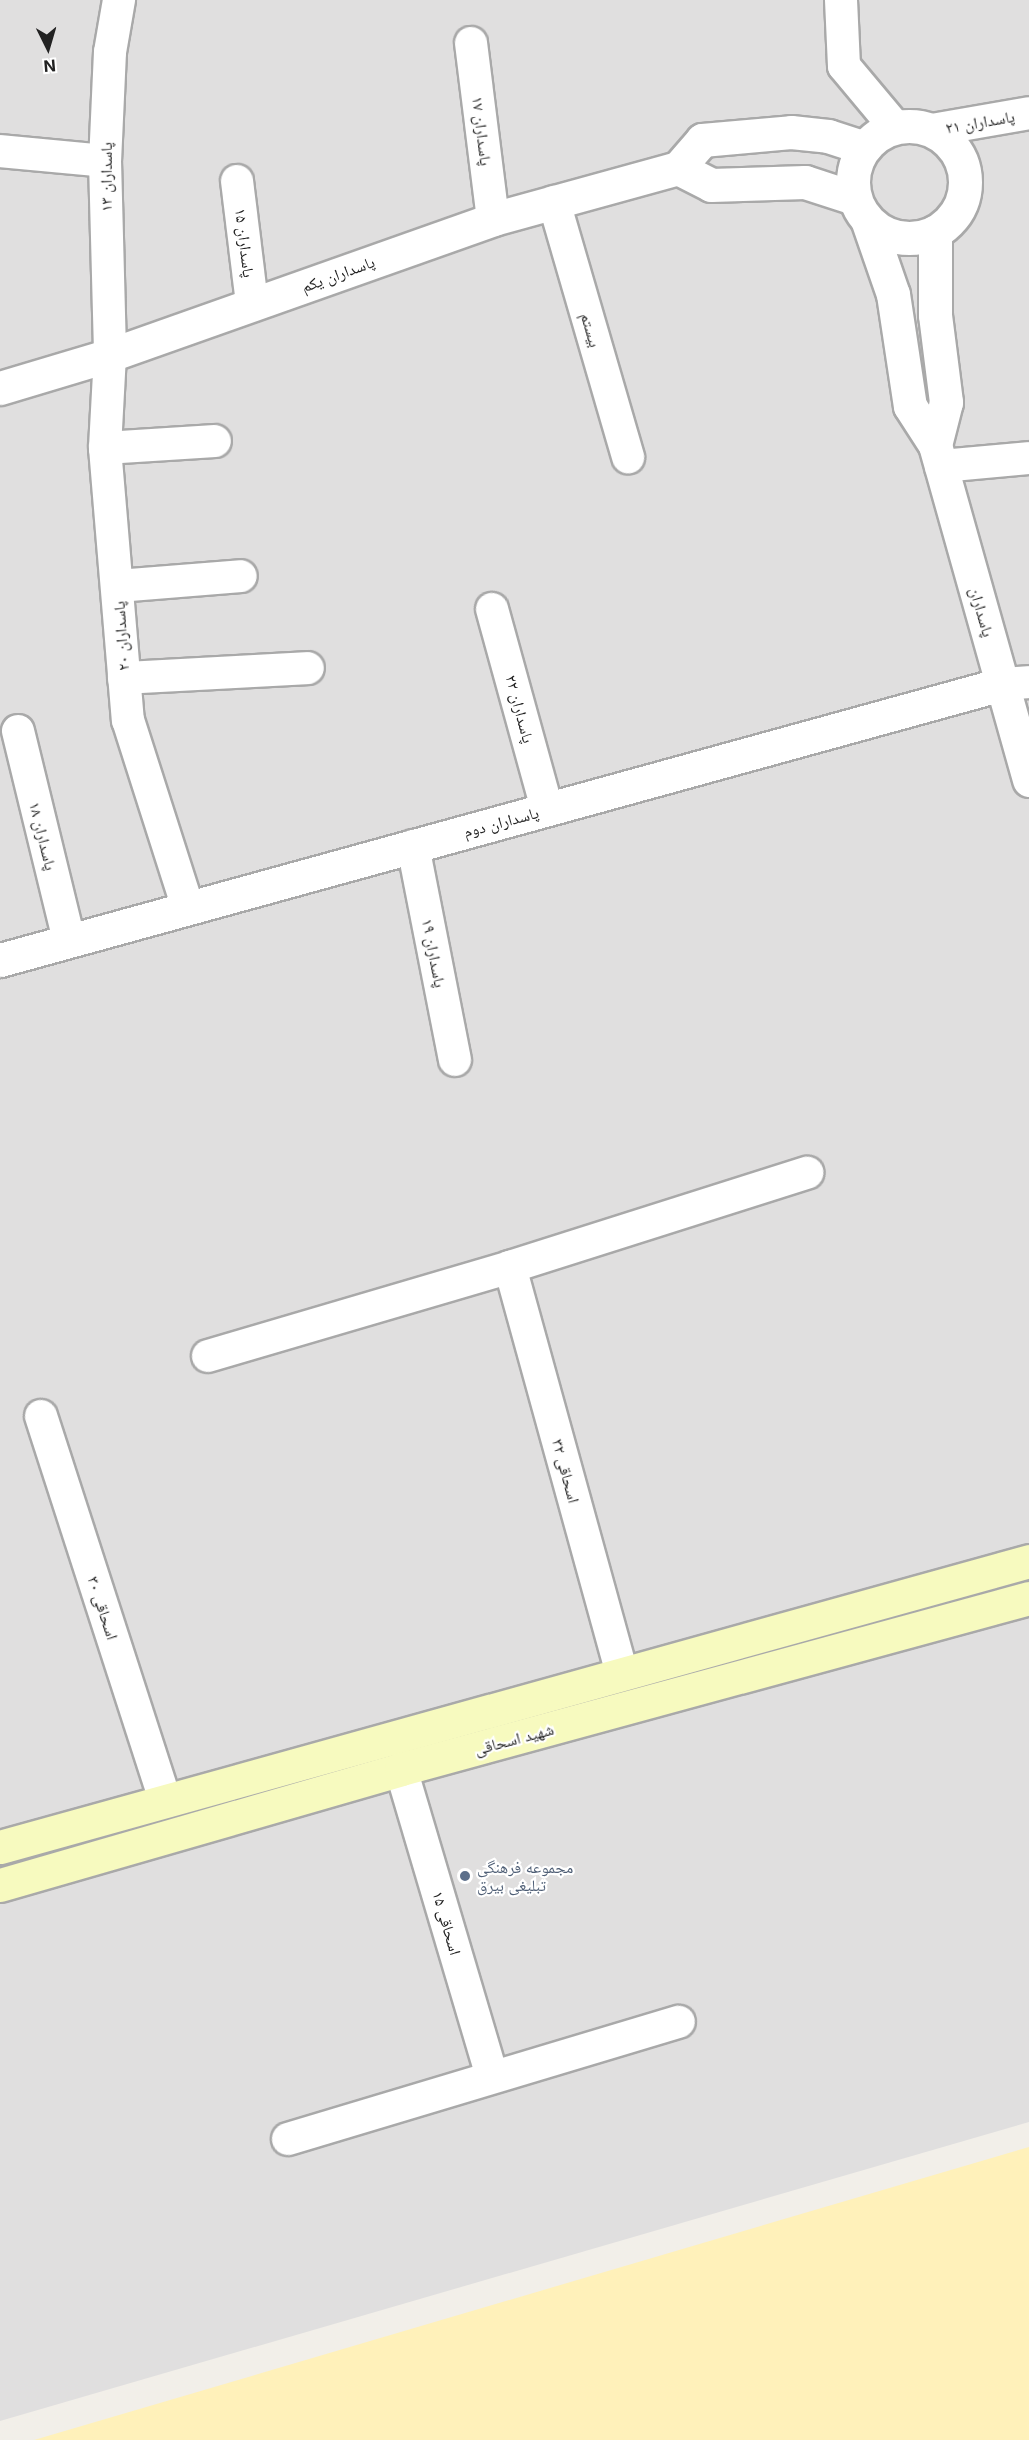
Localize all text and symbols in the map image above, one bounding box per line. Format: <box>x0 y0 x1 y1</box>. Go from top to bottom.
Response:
north arrow <box>18 18 78 78</box>
text: N <box>43 55 57 76</box>
street label: پاسداران ۱۷ <box>468 95 496 167</box>
street label: پاسداران ۲۱ <box>944 106 1016 138</box>
street label: پاسداران ۱۳ <box>96 142 116 212</box>
street label: پاسداران ۱۵ <box>231 207 259 279</box>
street label: پاسداران یکم <box>299 252 377 296</box>
street label: بیستم <box>577 311 605 349</box>
street label: پاسداران <box>966 585 998 639</box>
street label: پاسداران ۲۰ <box>109 601 133 671</box>
street label: پاسداران ۲۲ <box>502 673 538 745</box>
street label: پاسداران ۱۸ <box>25 800 61 872</box>
street label: پاسداران دوم <box>461 803 541 841</box>
street label: پاسداران ۱۹ <box>418 917 450 989</box>
street label: اسحاقی ۳۲ <box>548 1437 584 1505</box>
street label: اسحاقی ۳۰ <box>84 1574 122 1642</box>
street label: شهید اسحاقی <box>472 1719 556 1759</box>
place label: مجموعه فرهنگی تبلیغی بیرق <box>477 1857 573 1895</box>
marker: مجموعه فرهنگی تبلیغی بیرق <box>458 1869 472 1883</box>
street label: اسحاقی ۱۵ <box>429 1889 465 1957</box>

